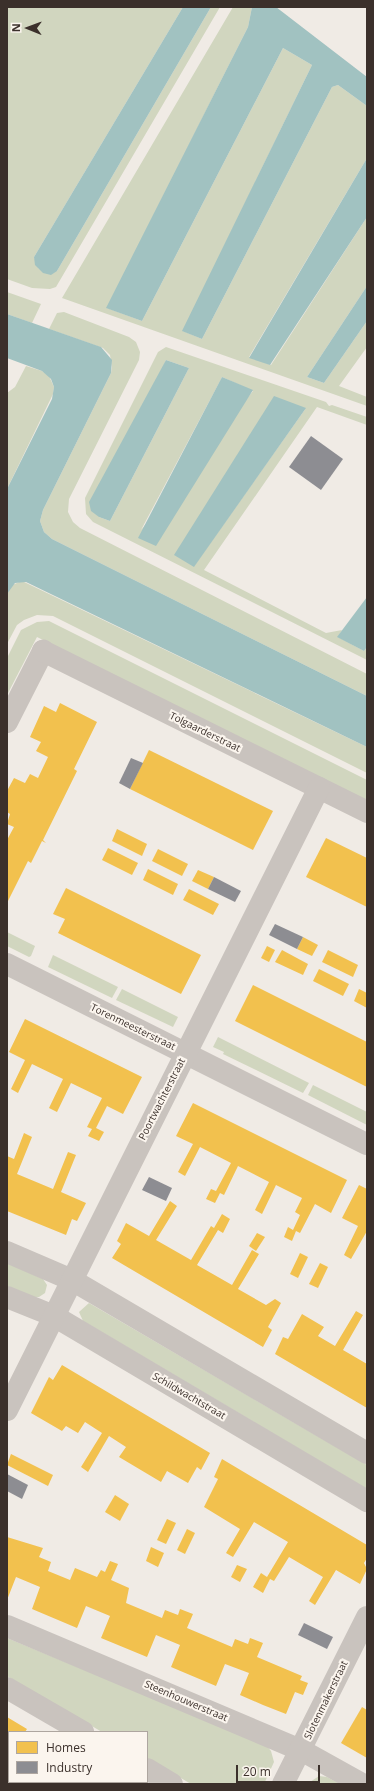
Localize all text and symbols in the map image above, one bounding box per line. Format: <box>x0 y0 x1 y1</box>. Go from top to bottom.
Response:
north arrow <box>8 8 48 48</box>
text: N <box>8 23 23 32</box>
street label: Tolgaarderstraat <box>167 710 243 754</box>
street label: Torenmeesterstraat <box>89 1001 177 1053</box>
street label: Poortwachterstraat <box>136 1056 188 1142</box>
street label: Schildwachtstraat <box>150 1370 228 1422</box>
street label: Slotenmakerstraat <box>302 1659 350 1741</box>
street label: Steenhouwerstraat <box>143 1678 229 1724</box>
legend <box>8 1731 148 1783</box>
text: Homes <box>46 1739 86 1756</box>
scale bar <box>238 1757 322 1783</box>
text: Industry <box>46 1759 92 1776</box>
text: 20 m <box>243 1763 271 1780</box>

